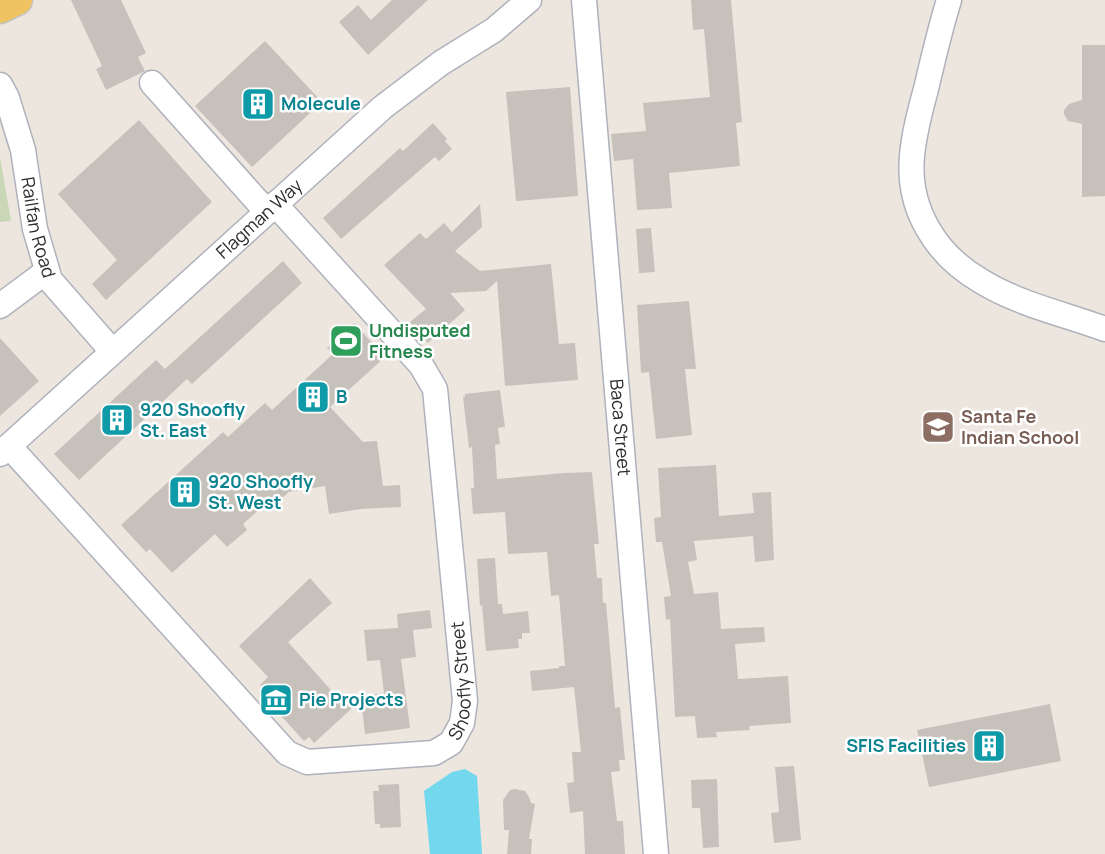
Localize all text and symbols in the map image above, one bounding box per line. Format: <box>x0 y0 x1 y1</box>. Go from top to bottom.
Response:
building icon: Molecule <box>240 86 276 122</box>
place label: Molecule <box>281 91 361 115</box>
street label: Flagman Way <box>210 173 307 264</box>
street label: Railfan Road <box>16 175 62 280</box>
place label: Undisputed Fitness <box>369 318 471 363</box>
sports icon: Undisputed Fitness <box>328 323 364 359</box>
street label: Baca Street <box>605 378 637 477</box>
building icon: B <box>295 379 331 415</box>
place label: B <box>336 384 347 408</box>
place label: 920 Shoofly St. East <box>140 397 245 442</box>
building icon: 920 Shoofly St. East <box>99 402 135 438</box>
place label: Santa Fe Indian School <box>961 404 1079 449</box>
school or university icon: Santa Fe Indian School <box>920 409 956 445</box>
place label: 920 Shoofly St. West <box>208 469 313 514</box>
building icon: 920 Shoofly St. West <box>167 474 203 510</box>
street label: Shoofly Street <box>442 620 476 744</box>
museum icon: Pie Projects <box>258 682 294 718</box>
place label: Pie Projects <box>299 687 404 711</box>
building icon: SFIS Facilities <box>971 728 1007 764</box>
place label: SFIS Facilities <box>846 733 966 757</box>

